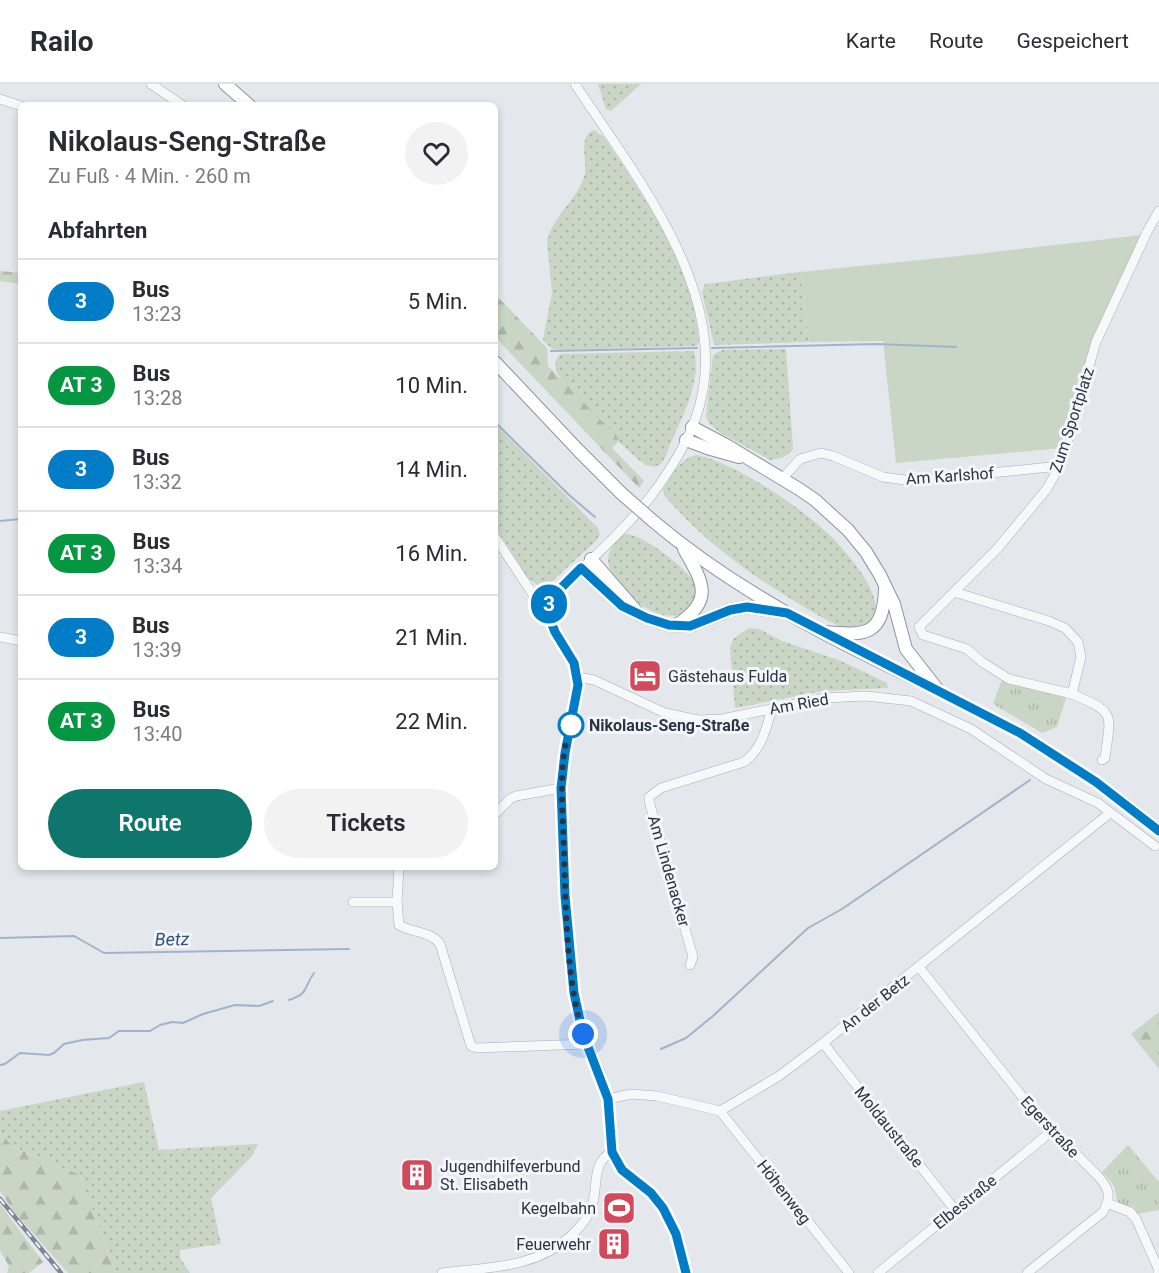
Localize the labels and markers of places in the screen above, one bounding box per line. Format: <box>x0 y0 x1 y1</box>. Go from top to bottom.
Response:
hotel icon: Gästehaus Fulda <box>627 658 663 694</box>
place label: Gästehaus Fulda <box>668 667 787 686</box>
marker: Nikolaus-Seng-Straße <box>558 712 584 738</box>
place label: Nikolaus-Seng-Straße <box>589 716 750 735</box>
building icon: Jugendhilfeverbund St. Elisabeth <box>399 1157 435 1193</box>
place label: Jugendhilfeverbund St. Elisabeth <box>440 1157 581 1194</box>
sports icon: Kegelbahn <box>601 1190 637 1226</box>
place label: Kegelbahn <box>521 1199 596 1218</box>
building icon: Feuerwehr <box>596 1226 632 1262</box>
place label: Feuerwehr <box>516 1235 592 1254</box>

